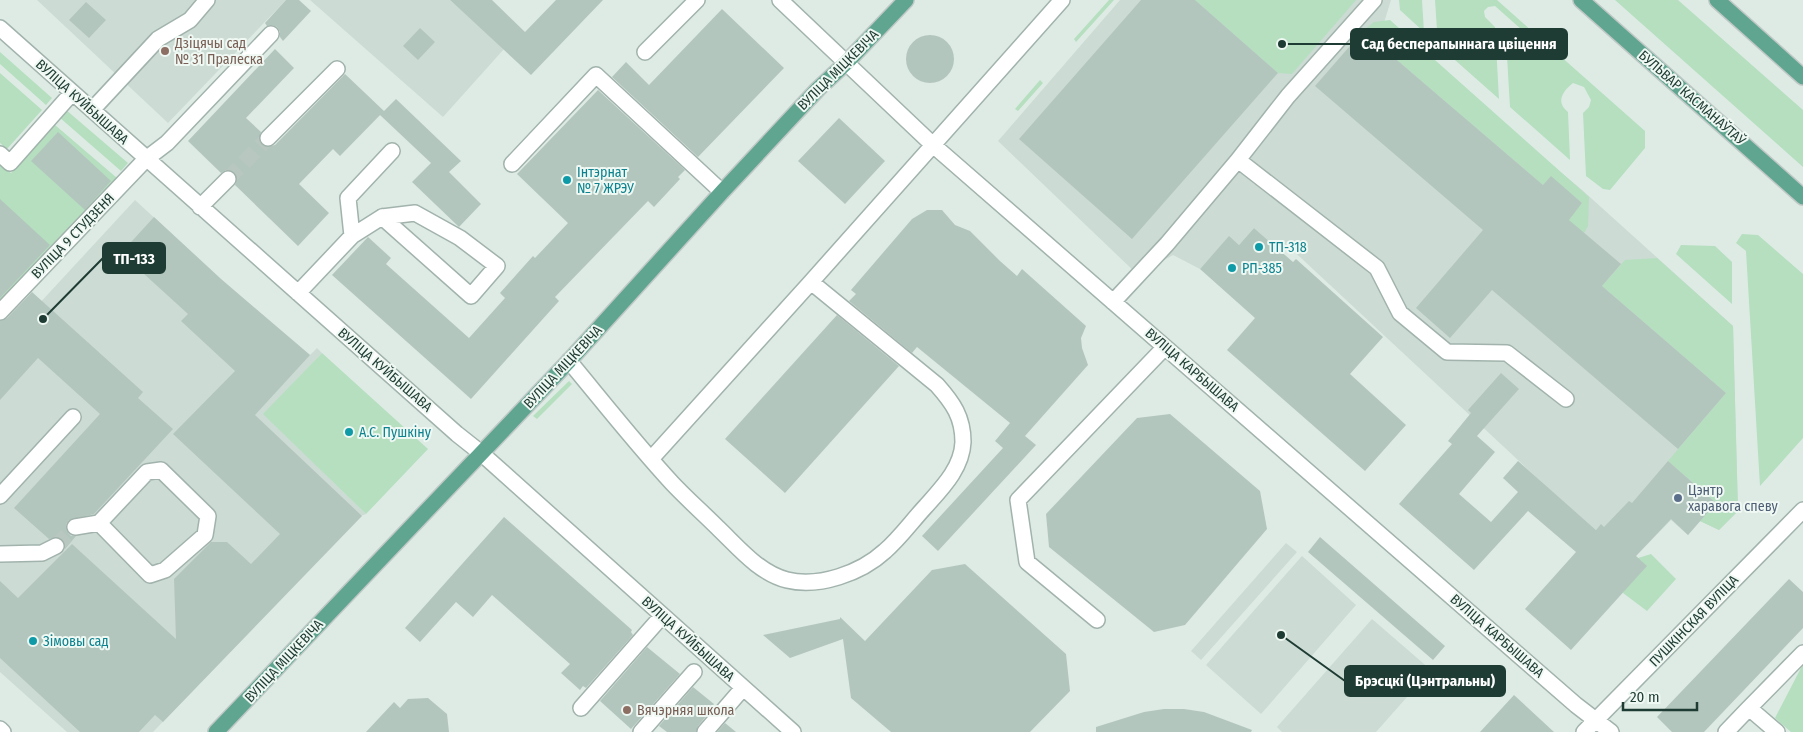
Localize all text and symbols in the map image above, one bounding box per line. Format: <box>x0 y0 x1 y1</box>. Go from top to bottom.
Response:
street label: ВУЛІЦА МІЦКЕВІЧА <box>794 26 882 114</box>
callout: Сад бесперапыннага цвіцення <box>1351 29 1567 59</box>
place label: Дзіцячы сад № 31 Пралеска <box>174 35 263 68</box>
text: Сад бесперапыннага цвіцення <box>1361 35 1557 53</box>
marker: Дзіцячы сад № 31 Пралеска <box>159 45 171 57</box>
street label: БУЛЬВАР КАСМАНАЎТАЎ <box>1635 47 1749 149</box>
street label: ВУЛІЦА КУЙБЫШАВА <box>32 56 132 149</box>
place label: Інтэрнат № 7 ЖРЭУ <box>577 164 634 197</box>
marker: Інтэрнат № 7 ЖРЭУ <box>561 174 573 186</box>
street label: ВУЛІЦА 9 СТУДЗЕНЯ <box>28 190 118 282</box>
place label: ТП-318 <box>1269 239 1307 256</box>
marker: ТП-318 <box>1253 241 1265 253</box>
callout: ТП-133 <box>103 243 165 273</box>
text: ТП-133 <box>113 250 155 268</box>
place label: РП-385 <box>1242 260 1282 277</box>
marker: РП-385 <box>1226 262 1238 274</box>
street label: ВУЛІЦА МІЦКЕВІЧА <box>520 322 606 412</box>
street label: ВУЛІЦА КУЙБЫШАВА <box>334 324 436 416</box>
street label: ВУЛІЦА КАРБЫШАВА <box>1142 325 1243 416</box>
place label: А.С. Пушкіну <box>359 424 432 441</box>
marker: А.С. Пушкіну <box>343 426 355 438</box>
place label: Цэнтр харавога спеву <box>1688 482 1779 515</box>
marker: Цэнтр харавога спеву <box>1672 492 1684 504</box>
street label: ПУШКІНСКАЯ ВУЛІЦА <box>1646 571 1743 670</box>
street label: ВУЛІЦА КАРБЫШАВА <box>1447 591 1548 682</box>
street label: ВУЛІЦА КУЙБЫШАВА <box>638 593 738 686</box>
street label: ВУЛІЦА МІЦКЕВІЧА <box>241 616 327 706</box>
place label: Зімовы сад <box>43 633 108 650</box>
marker: Зімовы сад <box>27 635 39 647</box>
callout: Брэсцкі (Цэнтральны) <box>1345 666 1505 696</box>
text: Брэсцкі (Цэнтральны) <box>1355 672 1495 690</box>
scale bar <box>1623 680 1697 712</box>
text: 20 m <box>1630 688 1660 706</box>
place label: Вячэрняя школа <box>637 702 735 719</box>
marker: Вячэрняя школа <box>621 704 633 716</box>

